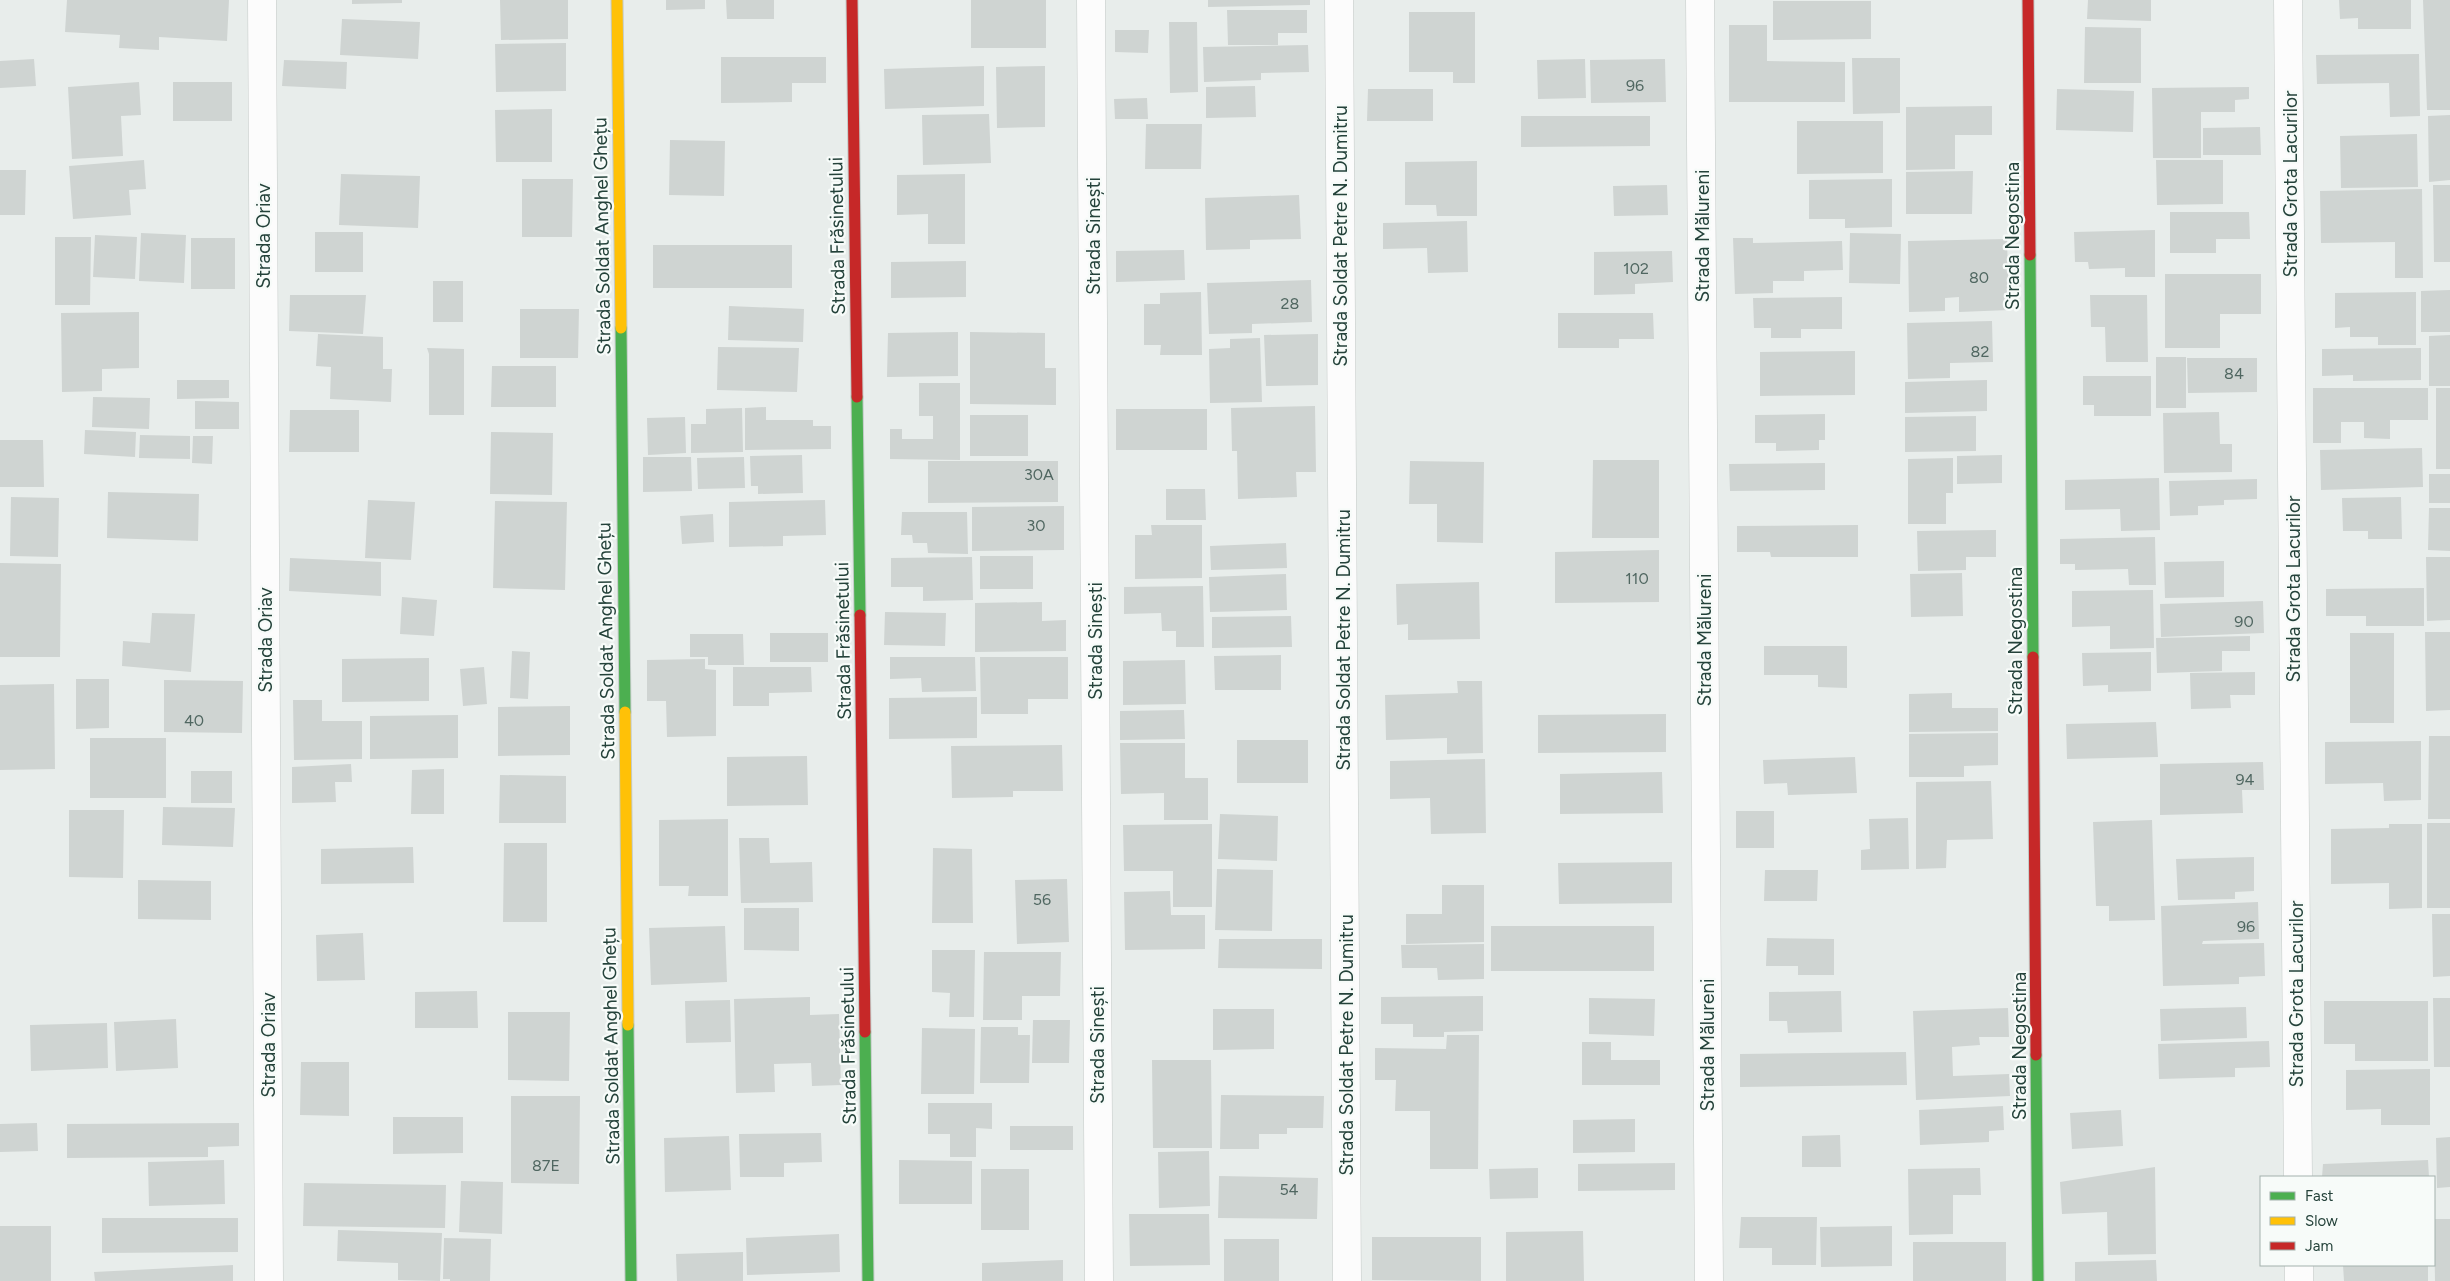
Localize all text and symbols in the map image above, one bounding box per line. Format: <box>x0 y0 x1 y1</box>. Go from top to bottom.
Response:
house number: 96 <box>1626 76 1644 95</box>
street label: Strada Grota Lacurilor <box>2279 90 2302 277</box>
street label: Strada Soldat Petre N. Dumitru <box>1329 105 1352 367</box>
street label: Strada Soldat Anghel Ghețu <box>588 117 616 355</box>
street label: Strada Frăsinetului <box>824 157 850 315</box>
street label: Strada Negostina <box>2001 162 2024 310</box>
street label: Strada Mălureni <box>1691 170 1714 302</box>
street label: Strada Sinești <box>1082 177 1105 295</box>
street label: Strada Oriav <box>252 183 275 289</box>
house number: 102 <box>1623 259 1649 278</box>
house number: 80 <box>1969 268 1989 287</box>
house number: 28 <box>1281 294 1299 313</box>
house number: 82 <box>1971 342 1989 361</box>
house number: 84 <box>2224 364 2244 383</box>
house number: 30A <box>1024 465 1054 484</box>
street label: Strada Grota Lacurilor <box>2282 495 2305 682</box>
street label: Strada Soldat Petre N. Dumitru <box>1332 509 1355 771</box>
house number: 30 <box>1027 516 1045 535</box>
street label: Strada Soldat Anghel Ghețu <box>592 522 620 760</box>
street label: Strada Frăsinetului <box>830 562 856 720</box>
street label: Strada Negostina <box>2004 567 2027 715</box>
house number: 110 <box>1625 569 1649 588</box>
street label: Strada Mălureni <box>1693 574 1716 706</box>
street label: Strada Sinești <box>1084 582 1107 700</box>
street label: Strada Oriav <box>254 587 277 693</box>
house number: 90 <box>2234 612 2254 631</box>
house number: 40 <box>184 711 204 730</box>
house number: 94 <box>2236 770 2255 789</box>
house number: 56 <box>1033 890 1051 909</box>
street label: Strada Grota Lacurilor <box>2285 900 2308 1087</box>
street label: Strada Soldat Petre N. Dumitru <box>1335 914 1358 1176</box>
house number: 96 <box>2237 917 2255 936</box>
street label: Strada Soldat Anghel Ghețu <box>597 927 625 1165</box>
street label: Strada Frăsinetului <box>835 967 861 1125</box>
street label: Strada Negostina <box>2008 972 2031 1120</box>
street label: Strada Mălureni <box>1696 979 1719 1111</box>
street label: Strada Sinești <box>1086 986 1109 1104</box>
street label: Strada Oriav <box>257 992 280 1098</box>
house number: 87E <box>532 1156 560 1175</box>
legend <box>2260 1176 2435 1266</box>
house number: 54 <box>1279 1180 1299 1199</box>
text: Fast <box>2305 1187 2334 1205</box>
text: Slow <box>2305 1212 2338 1230</box>
text: Jam <box>2305 1237 2333 1255</box>

